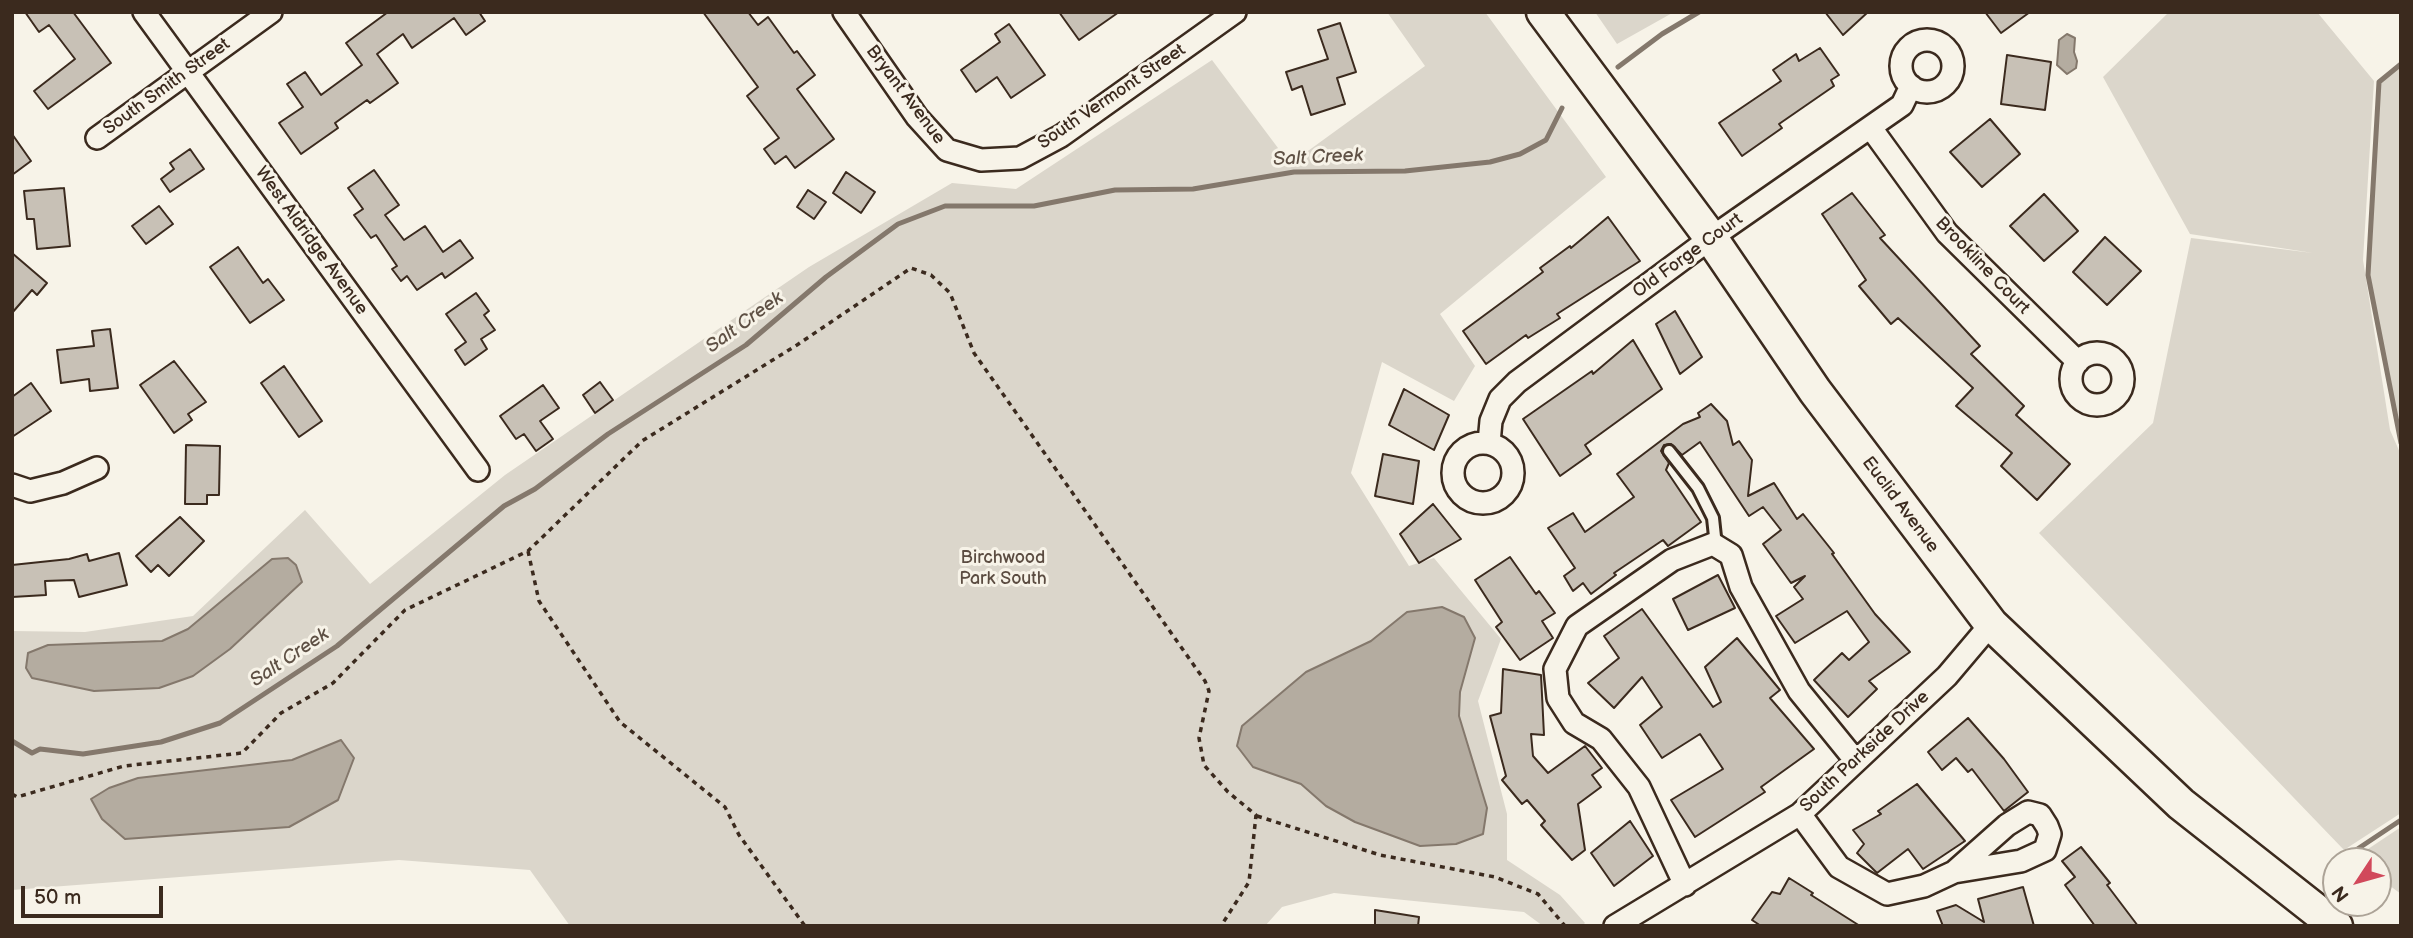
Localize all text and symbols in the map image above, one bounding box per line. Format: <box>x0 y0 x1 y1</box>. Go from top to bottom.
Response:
street label: South Smith Street <box>100 34 234 140</box>
street label: South Vermont Street <box>1034 40 1190 154</box>
street label: Bryant Avenue <box>861 41 949 149</box>
water label: Salt Creek <box>1272 144 1364 172</box>
street label: West Aldridge Avenue <box>250 163 372 319</box>
street label: Old Forge Court <box>1629 209 1747 303</box>
street label: Brookline Court <box>1930 213 2034 319</box>
water label: Salt Creek <box>702 287 788 359</box>
street label: Euclid Avenue <box>1857 453 1943 557</box>
park label: Birchwood Park South <box>959 547 1047 590</box>
water label: Salt Creek <box>246 623 334 693</box>
street label: South Parkside Drive <box>1796 687 1934 817</box>
north arrow <box>2322 847 2392 917</box>
scale bar <box>24 872 166 916</box>
text: N <box>2328 881 2355 906</box>
text: 50 m <box>34 885 81 910</box>

